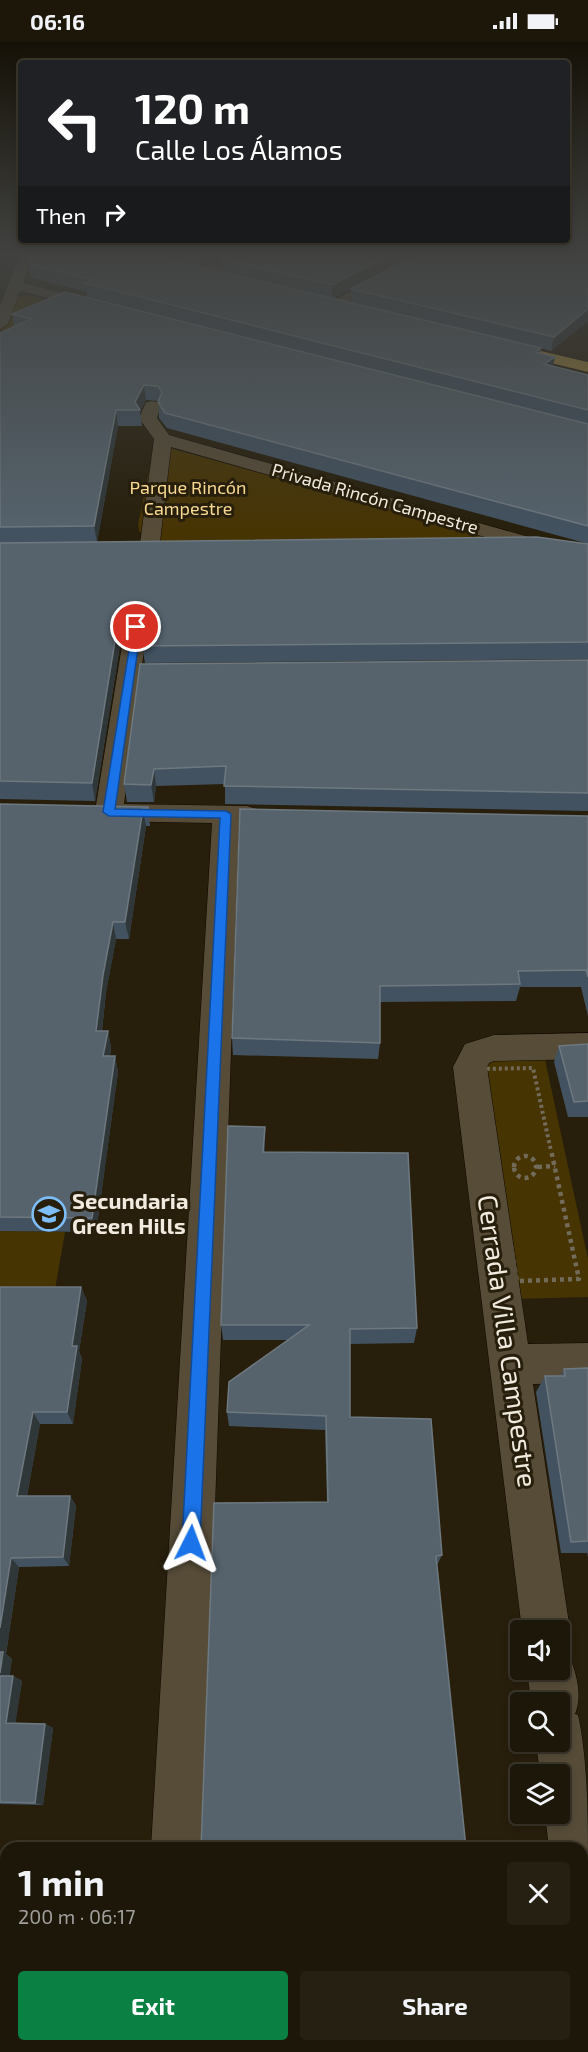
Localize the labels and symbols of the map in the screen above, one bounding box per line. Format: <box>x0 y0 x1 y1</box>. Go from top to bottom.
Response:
street label: Privada Rincón Campestre <box>269 458 481 538</box>
park label: Parque Rincón Campestre <box>129 476 247 519</box>
pin <box>110 601 161 652</box>
place label: Secundaria Green Hills <box>72 1187 188 1238</box>
street label: Cerrada Villa Campestre <box>472 1192 545 1489</box>
school or university icon: Secundaria Green Hills <box>31 1196 67 1232</box>
position arrow <box>159 1511 223 1575</box>

